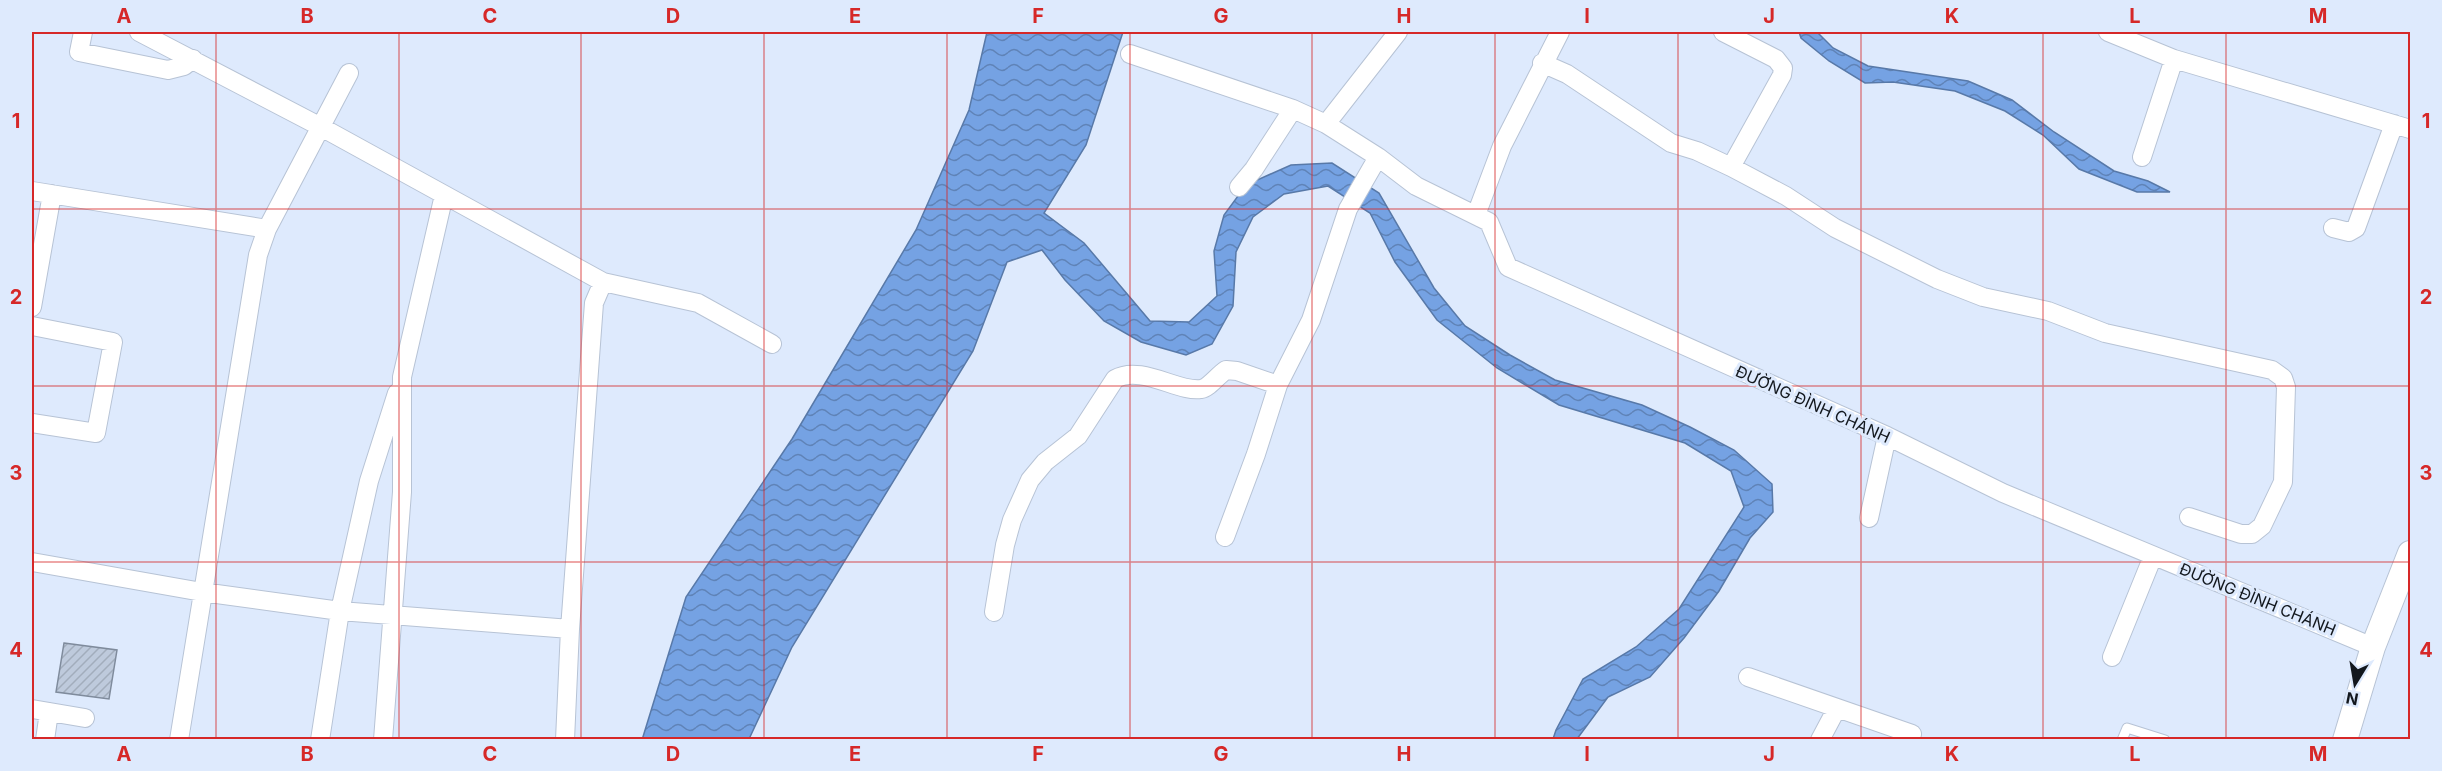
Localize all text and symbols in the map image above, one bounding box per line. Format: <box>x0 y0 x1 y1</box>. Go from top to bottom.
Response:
text: A <box>117 4 132 28</box>
text: B <box>300 4 314 28</box>
text: C <box>483 4 497 28</box>
text: D <box>666 4 680 28</box>
text: E <box>849 4 861 28</box>
text: F <box>1032 4 1044 28</box>
text: G <box>1213 4 1229 28</box>
text: H <box>1397 4 1411 28</box>
text: I <box>1584 4 1590 28</box>
text: J <box>1763 4 1775 28</box>
text: K <box>1945 4 1959 28</box>
text: L <box>2129 4 2141 28</box>
text: M <box>2309 4 2327 28</box>
text: 1 <box>12 109 20 133</box>
text: 1 <box>2422 109 2430 133</box>
text: 2 <box>10 285 22 309</box>
text: 2 <box>2420 285 2432 309</box>
street label: ĐƯỜNG ĐÌNH CHÁNH <box>1733 361 1893 447</box>
text: 3 <box>10 461 22 485</box>
text: 3 <box>2420 461 2432 485</box>
street label: ĐƯỜNG ĐÌNH CHÁNH <box>2177 558 2339 640</box>
text: 4 <box>9 638 23 662</box>
text: 4 <box>2419 638 2433 662</box>
north arrow <box>2325 654 2385 714</box>
text: N <box>2344 688 2360 710</box>
text: A <box>117 742 132 766</box>
text: B <box>300 742 314 766</box>
text: C <box>483 742 497 766</box>
text: D <box>666 742 680 766</box>
text: E <box>849 742 861 766</box>
text: F <box>1032 742 1044 766</box>
text: G <box>1213 742 1229 766</box>
text: H <box>1397 742 1411 766</box>
text: I <box>1584 742 1590 766</box>
text: J <box>1763 742 1775 766</box>
text: K <box>1945 742 1959 766</box>
text: L <box>2129 742 2141 766</box>
text: M <box>2309 742 2327 766</box>

